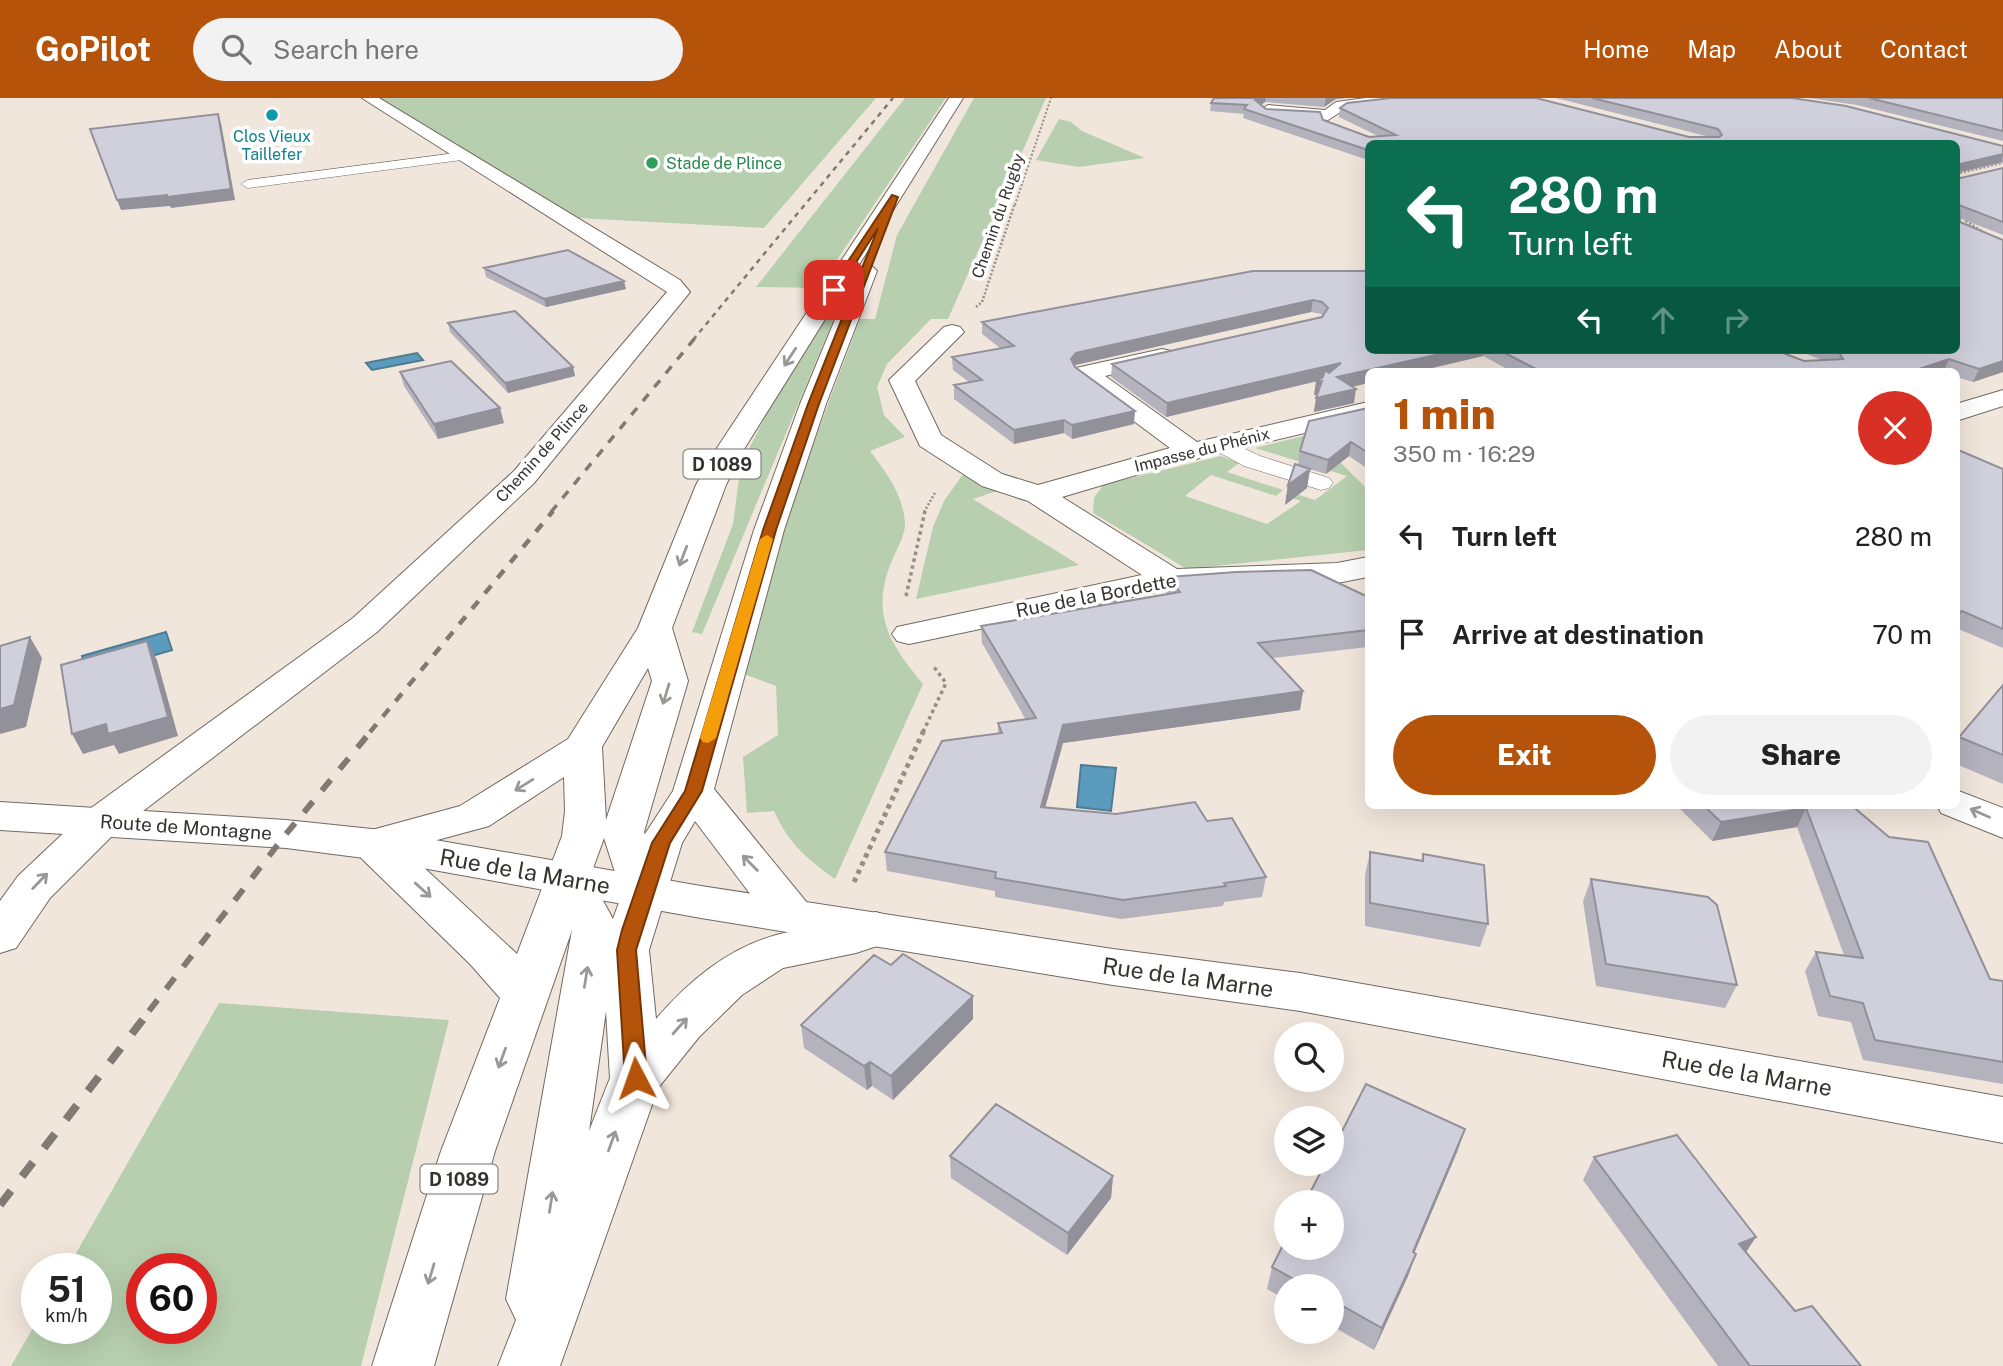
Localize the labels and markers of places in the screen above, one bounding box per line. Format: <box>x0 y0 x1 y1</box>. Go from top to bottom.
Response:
marker: Clos Vieux Taillefer <box>264 107 280 123</box>
place label: Clos Vieux Taillefer <box>233 127 311 164</box>
place label: Stade de Plince <box>666 154 782 173</box>
marker: Stade de Plince <box>644 155 660 171</box>
pin <box>804 260 864 320</box>

